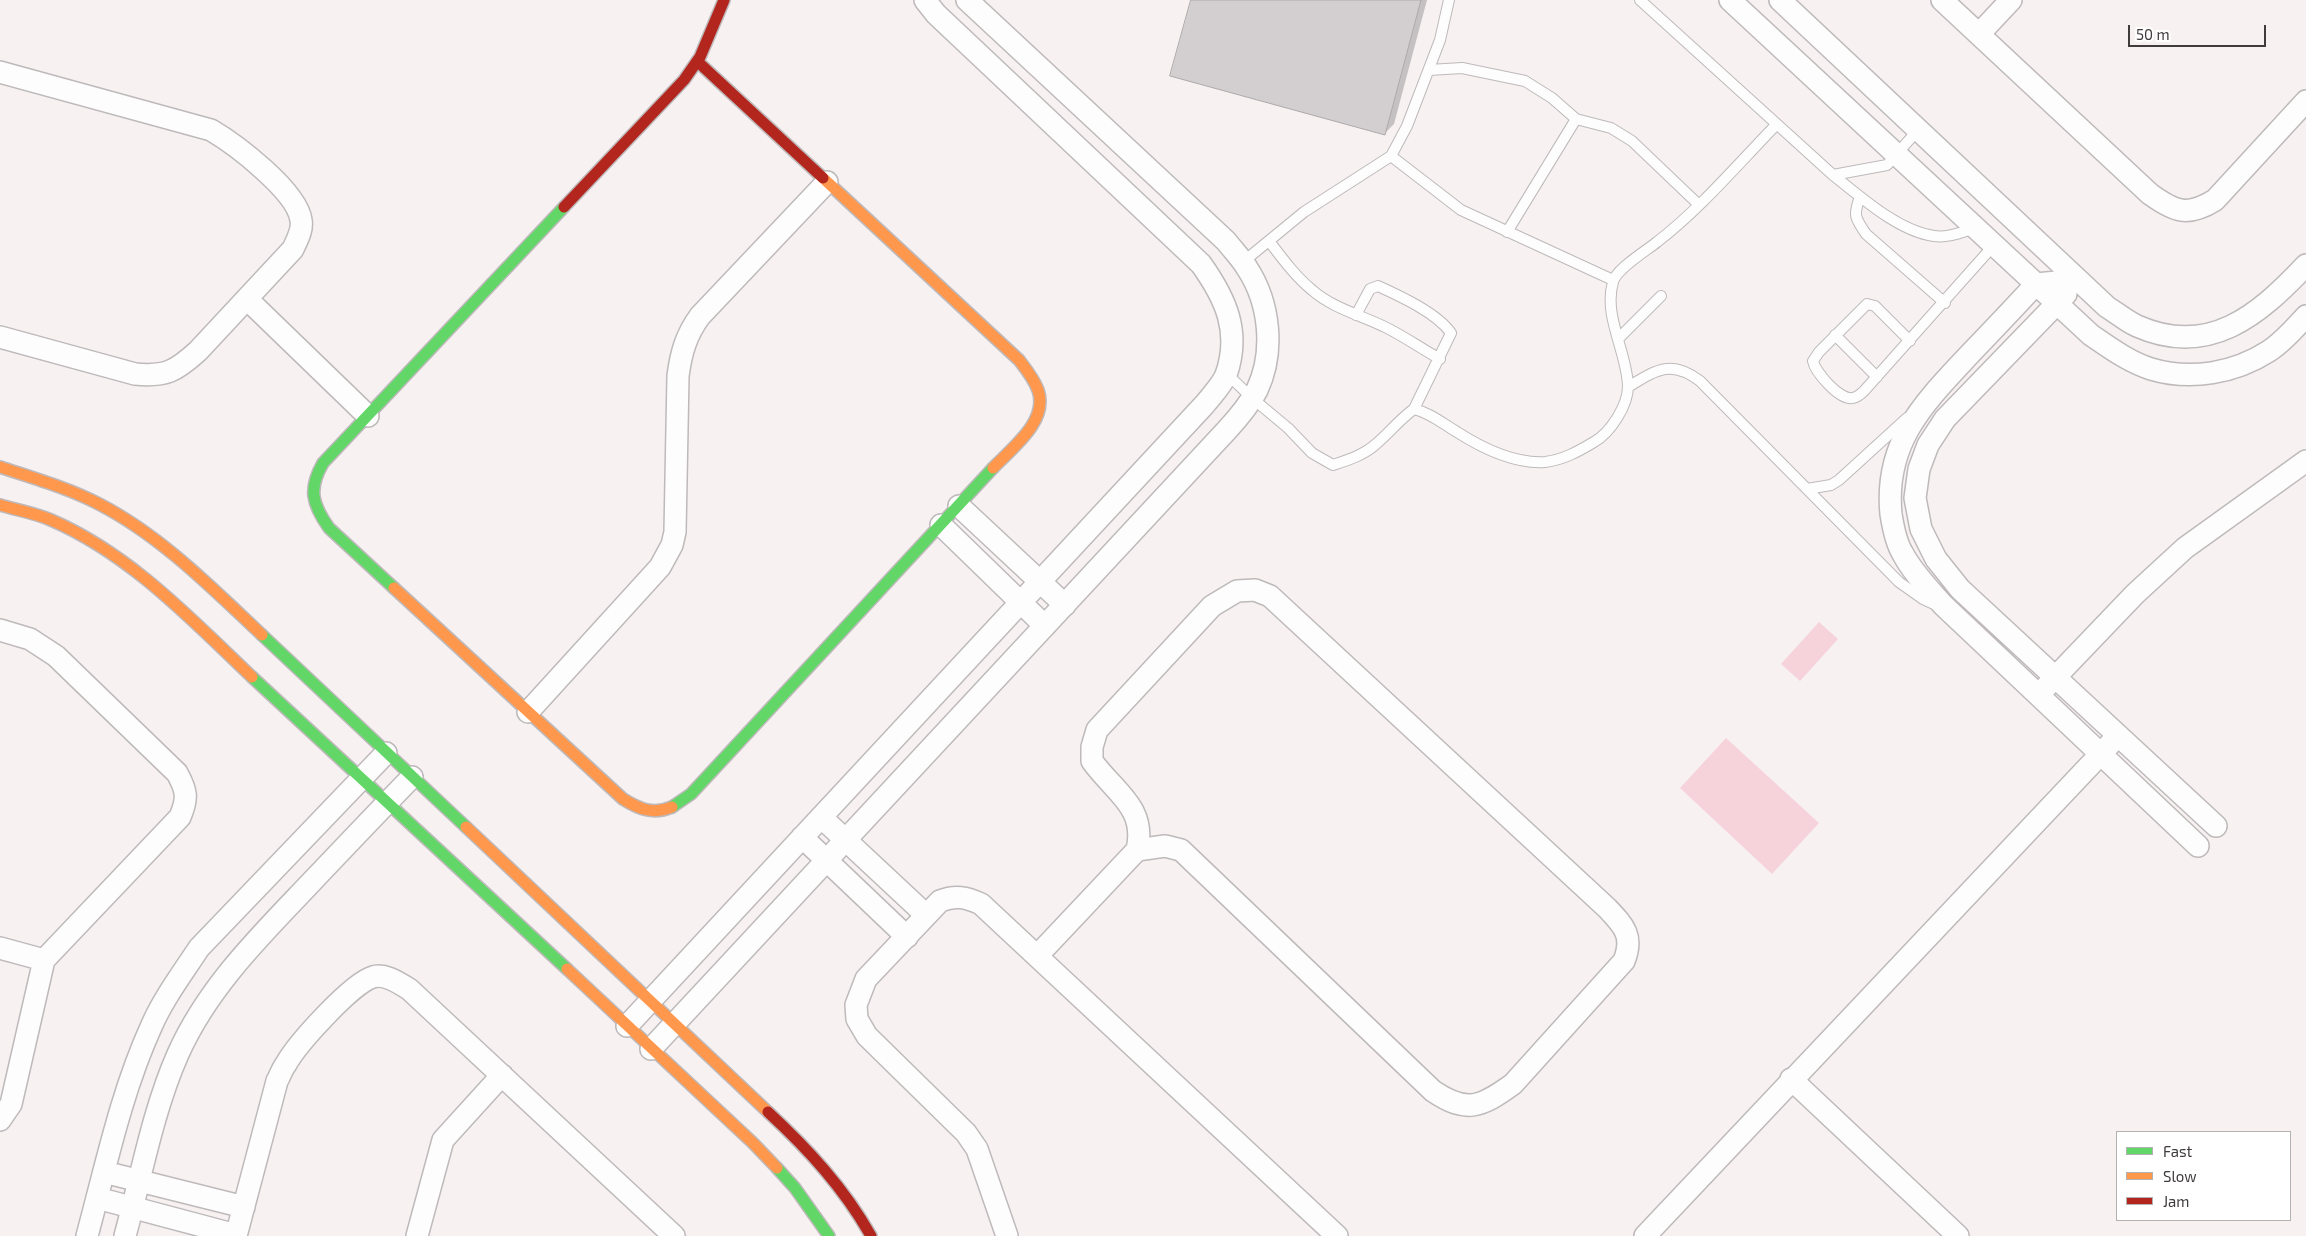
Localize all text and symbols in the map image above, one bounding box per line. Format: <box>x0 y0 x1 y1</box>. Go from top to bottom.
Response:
scale bar <box>2131 15 2268 47</box>
text: 50 m <box>2136 25 2170 43</box>
legend <box>2116 1131 2291 1221</box>
text: Fast <box>2163 1142 2192 1160</box>
text: Slow <box>2163 1167 2197 1185</box>
text: Jam <box>2163 1192 2189 1210</box>

